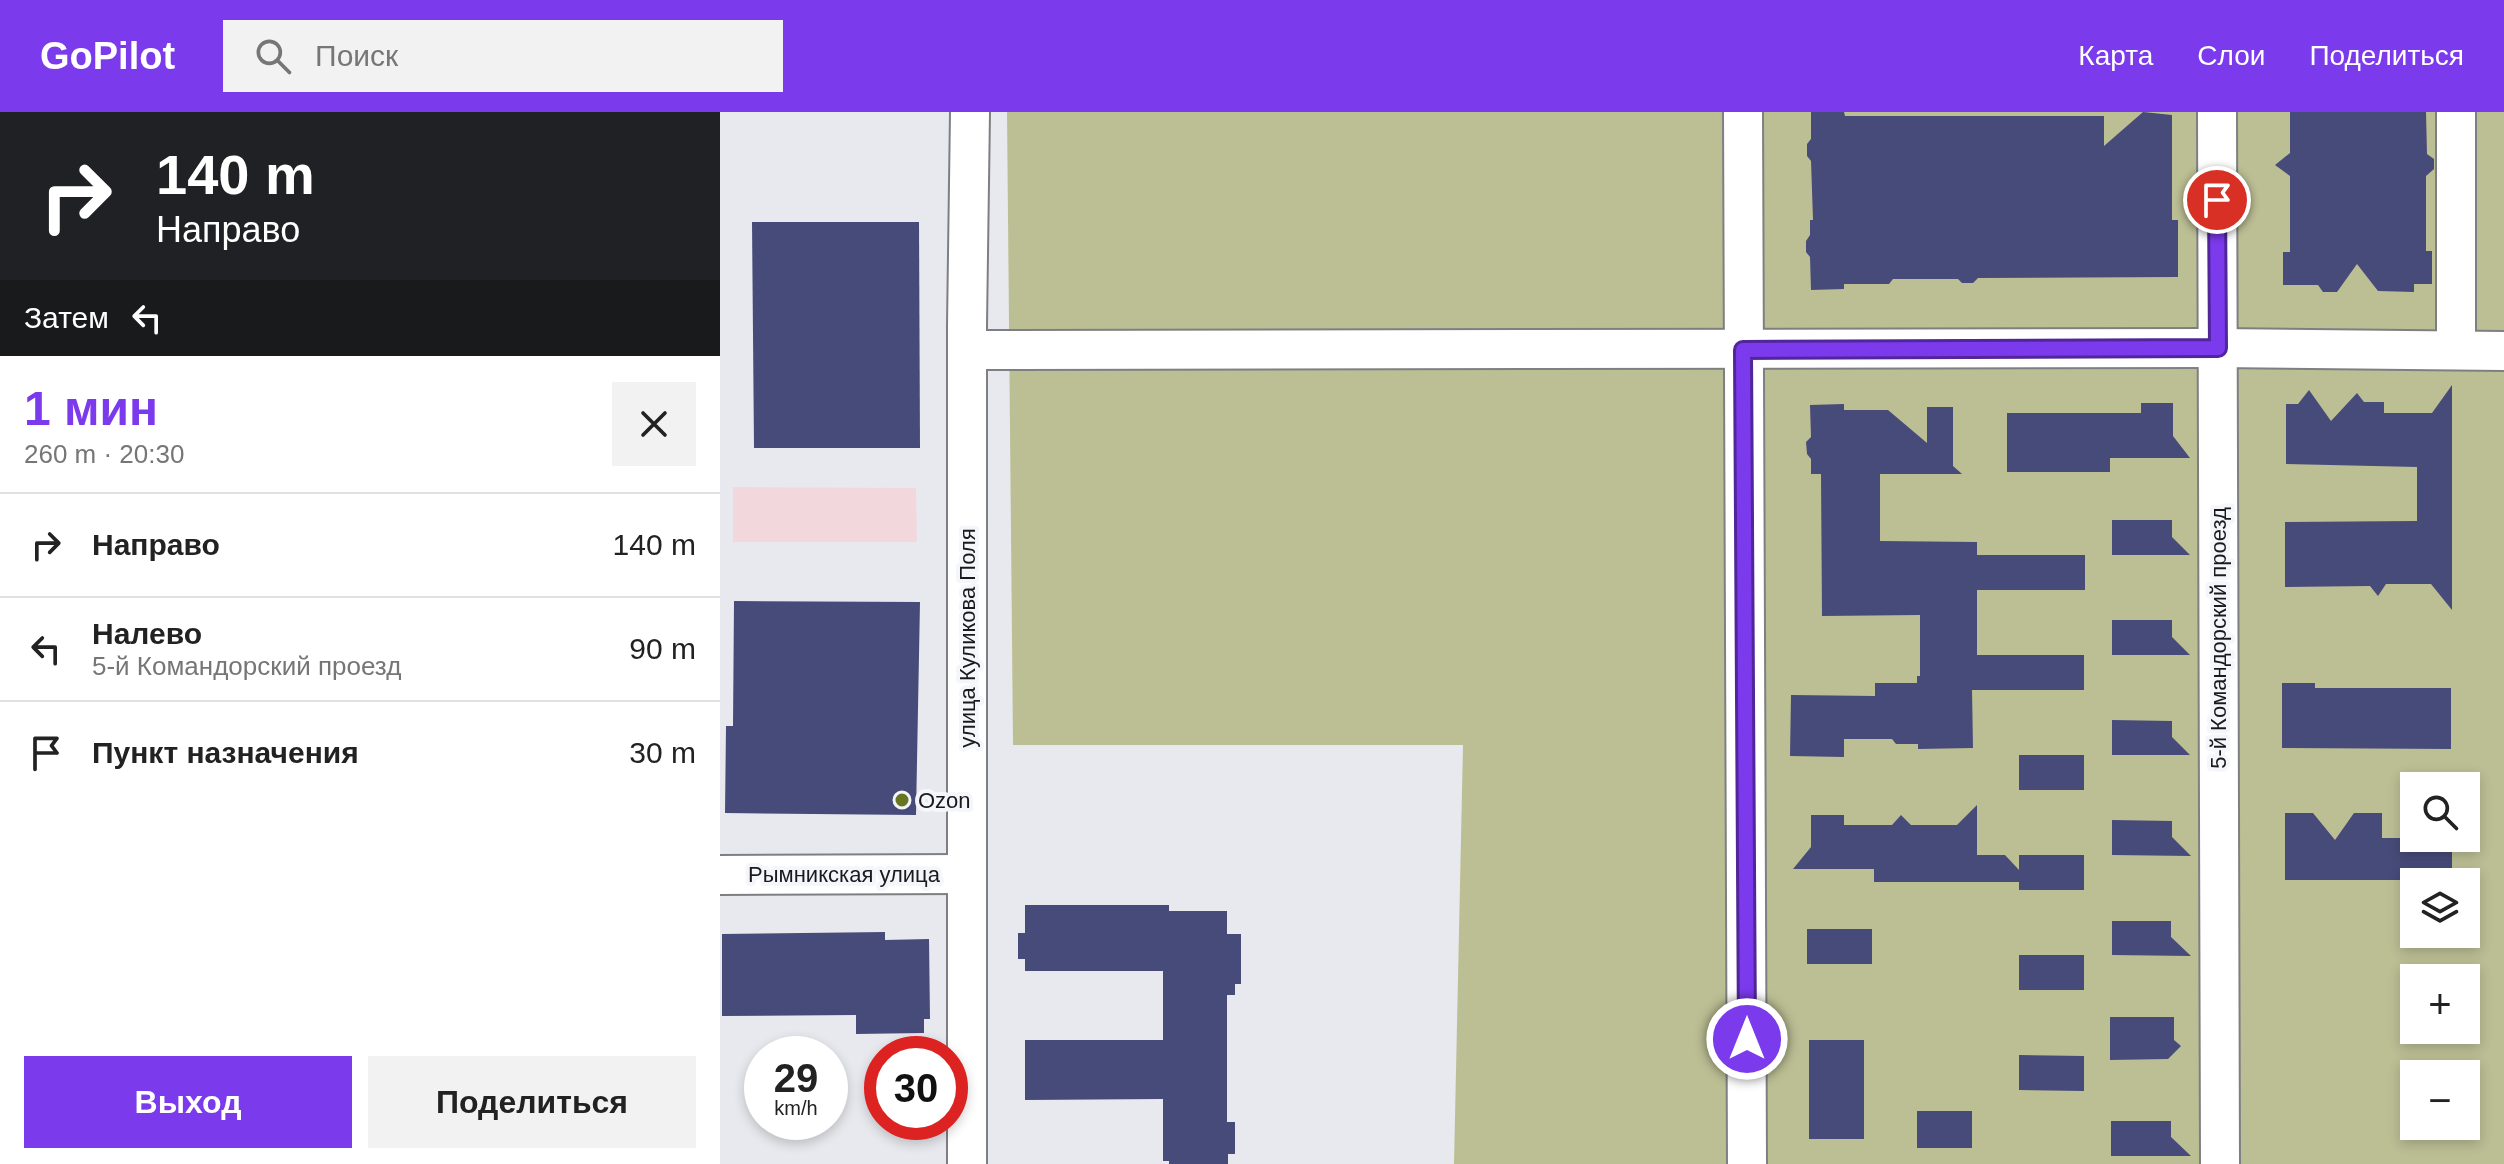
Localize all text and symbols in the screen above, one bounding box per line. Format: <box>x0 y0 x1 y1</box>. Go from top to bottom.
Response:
search box <box>223 20 783 92</box>
icon: search <box>251 34 295 78</box>
text: GoPilot <box>40 35 175 77</box>
text: Поиск <box>315 39 398 72</box>
text: Карта <box>2078 40 2153 71</box>
text: Слои <box>2197 40 2265 71</box>
text: Поделиться <box>2309 40 2464 71</box>
text: 140 m <box>156 143 315 206</box>
icon: right <box>24 144 128 248</box>
pin <box>2183 166 2251 234</box>
icon: arrive <box>2195 178 2239 222</box>
text: Направо <box>156 209 300 250</box>
icon: left <box>125 296 169 340</box>
text: Затем <box>24 301 109 334</box>
text: 1 мин <box>24 382 158 435</box>
button: close <box>612 382 696 466</box>
text: 260 m · 20:30 <box>24 439 184 469</box>
street label: 5-й Командорский проезд <box>2206 507 2231 769</box>
icon: right <box>24 523 68 567</box>
text: Направо <box>92 528 220 561</box>
text: 140 m <box>613 528 696 561</box>
street label: улица Куликова Поля <box>955 528 980 748</box>
text: Налево <box>92 617 202 650</box>
icon: left <box>24 627 68 671</box>
text: 90 m <box>629 632 696 665</box>
text: 5-й Командорский проезд <box>92 651 401 681</box>
icon: arrive <box>24 731 68 775</box>
text: Пункт назначения <box>92 736 359 769</box>
text: 30 m <box>629 736 696 769</box>
map controls <box>2400 772 2480 1140</box>
button: search <box>2400 772 2480 852</box>
place label: Ozon <box>918 788 971 813</box>
marker: Ozon <box>893 791 911 809</box>
street label: Рымникская улица <box>748 862 941 887</box>
button: layers <box>2400 868 2480 948</box>
button: + <box>2400 964 2480 1044</box>
position arrow <box>1705 997 1789 1081</box>
speed limit sign: 30 <box>864 1036 968 1140</box>
button: Выход <box>24 1056 352 1148</box>
button: Поделиться <box>368 1056 696 1148</box>
text: 29 <box>774 1056 818 1100</box>
button: − <box>2400 1060 2480 1140</box>
text: km/h <box>774 1097 818 1119</box>

